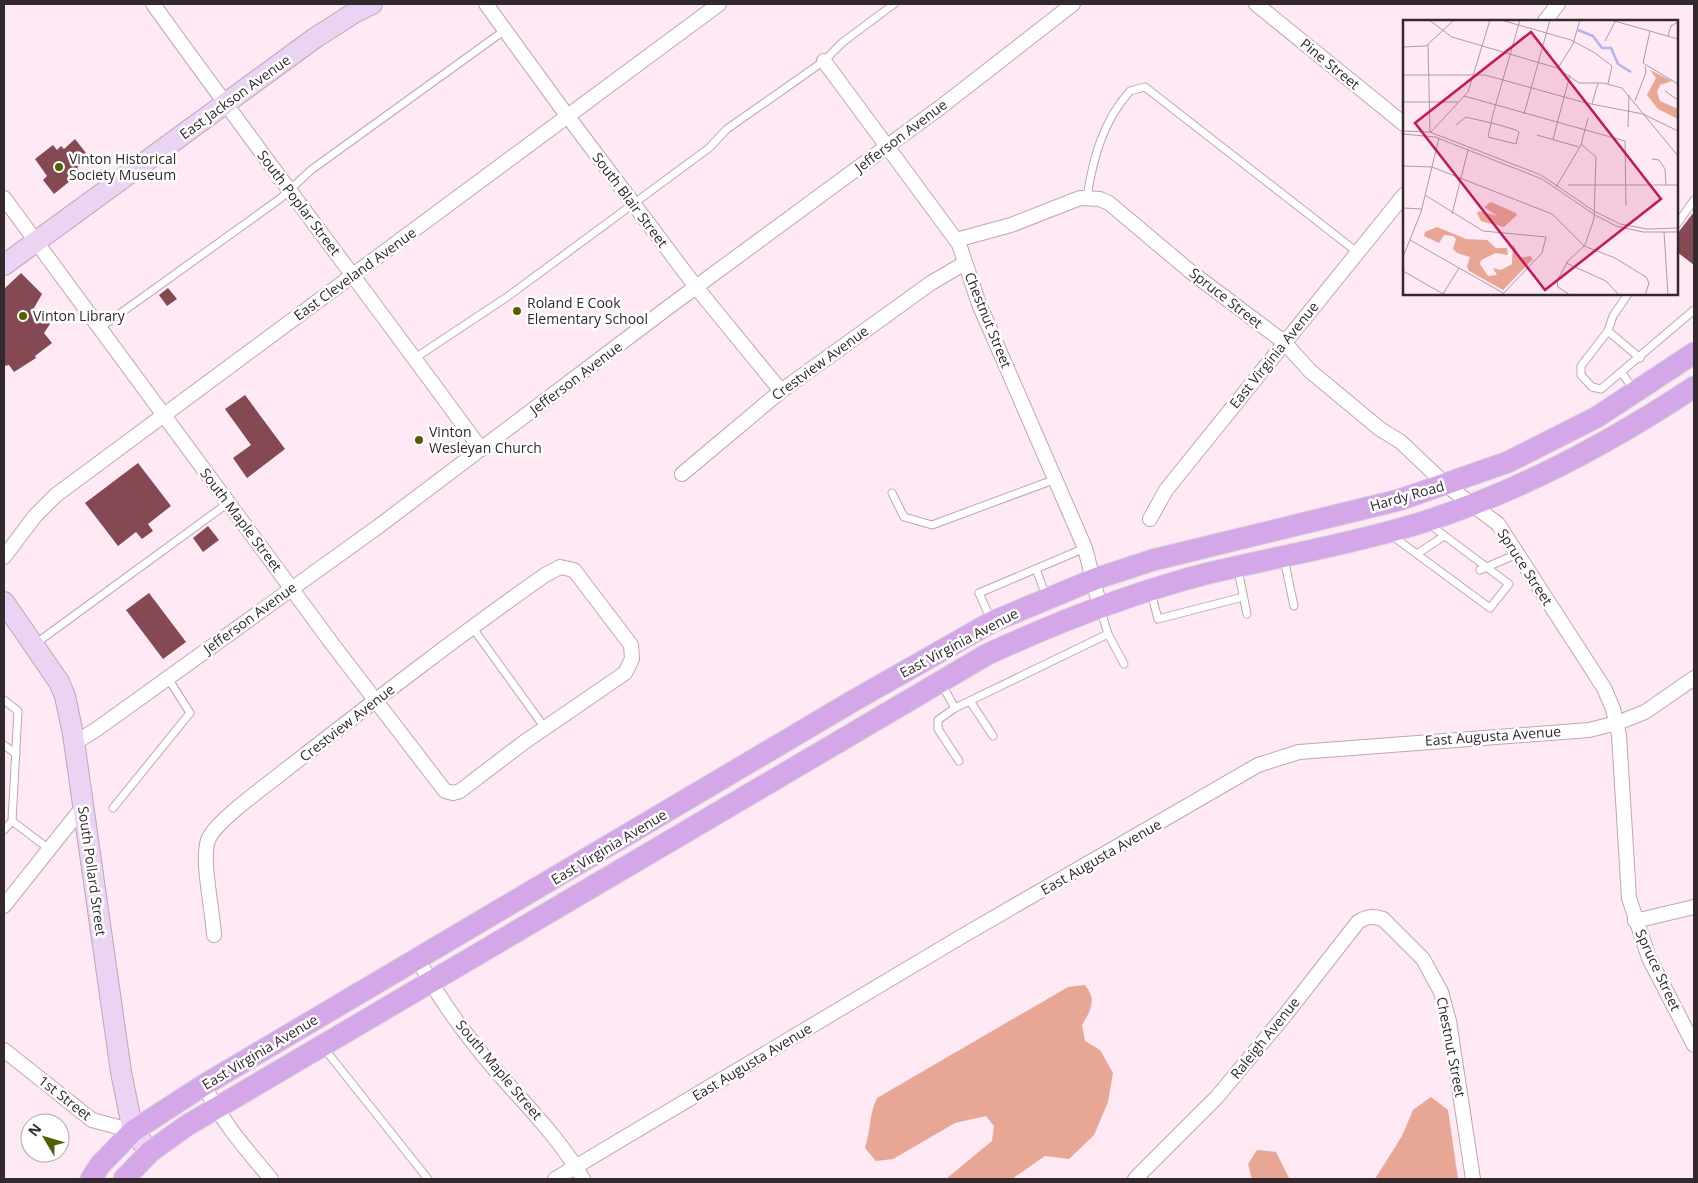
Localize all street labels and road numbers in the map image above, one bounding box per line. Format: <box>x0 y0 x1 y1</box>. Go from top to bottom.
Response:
street label: Pine Street <box>1297 34 1364 93</box>
street label: East Jackson Avenue <box>176 50 294 143</box>
street label: Jefferson Avenue <box>849 95 951 178</box>
street label: South Poplar Street <box>254 146 345 259</box>
street label: South Blair Street <box>588 148 672 251</box>
street label: East Cleveland Avenue <box>290 223 420 324</box>
street label: Spruce Street <box>1186 263 1267 332</box>
street label: Chestnut Street <box>961 269 1016 371</box>
street label: East Virginia Avenue <box>1225 297 1323 412</box>
street label: Crestview Avenue <box>767 321 872 404</box>
street label: Jefferson Avenue <box>524 337 626 420</box>
street label: South Maple Street <box>196 464 287 575</box>
street label: Hardy Road <box>1367 476 1446 515</box>
street label: Spruce Street <box>1494 525 1557 609</box>
street label: Jefferson Avenue <box>198 577 300 659</box>
street label: East Virginia Avenue <box>896 603 1022 682</box>
street label: Crestview Avenue <box>295 679 398 766</box>
street label: East Augusta Avenue <box>1424 721 1562 750</box>
street label: East Virginia Avenue <box>547 804 670 889</box>
street label: South Pollard Street <box>74 805 111 937</box>
street label: East Augusta Avenue <box>1037 814 1165 899</box>
street label: Spruce Street <box>1631 926 1686 1014</box>
street label: Raleigh Avenue <box>1226 993 1304 1082</box>
street label: Chestnut Street <box>1432 995 1471 1099</box>
street label: East Virginia Avenue <box>198 1009 321 1094</box>
street label: South Maple Street <box>452 1016 547 1124</box>
street label: East Augusta Avenue <box>688 1018 815 1105</box>
street label: 1st Street <box>35 1071 96 1124</box>

